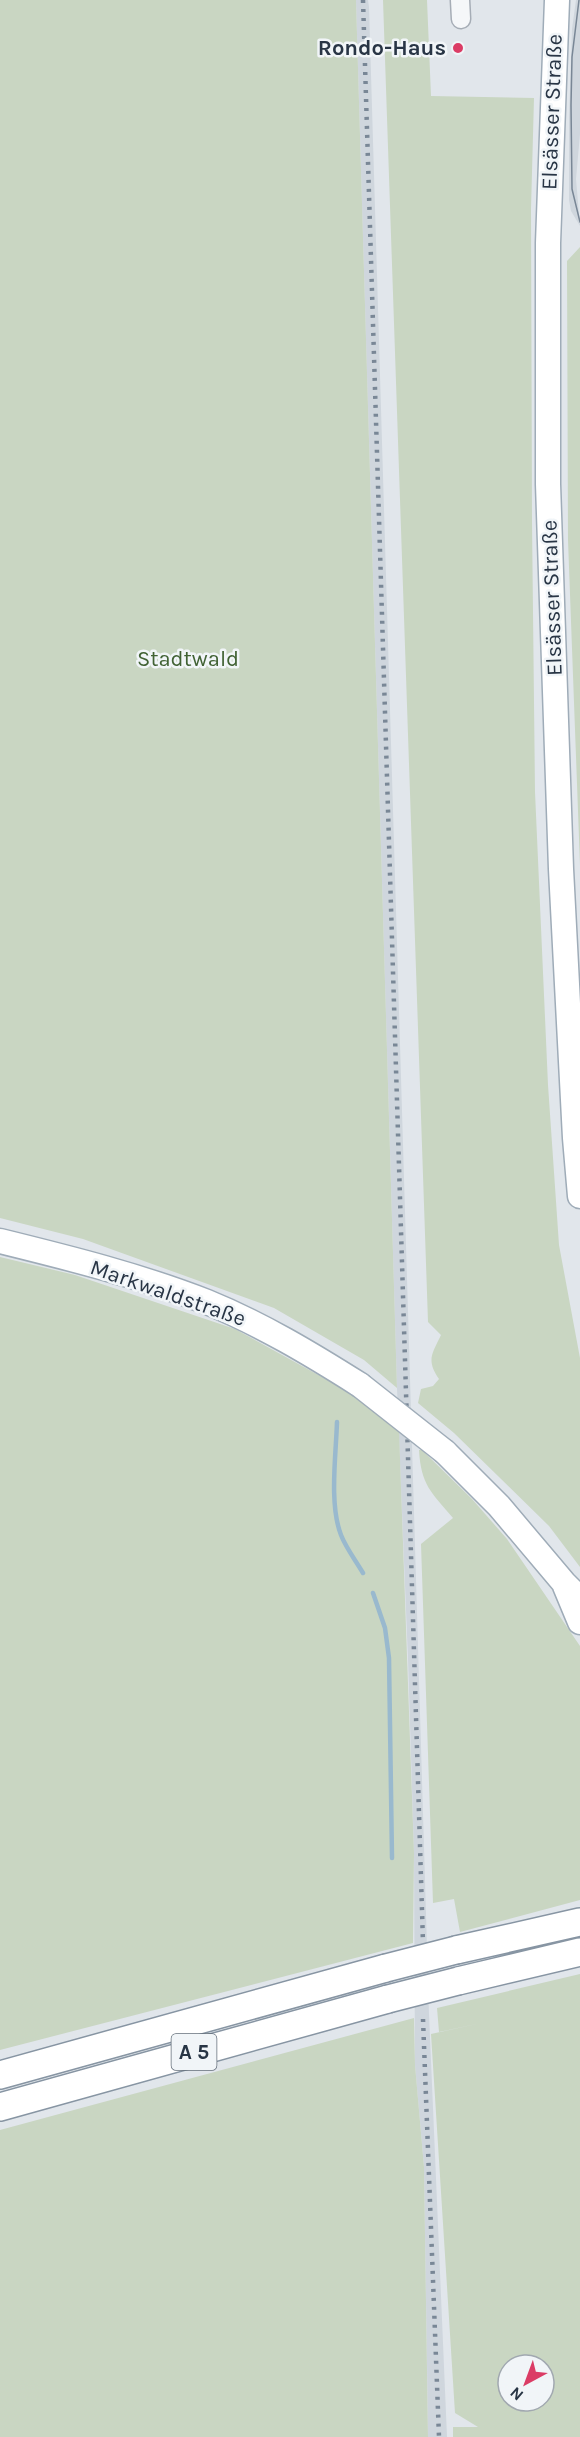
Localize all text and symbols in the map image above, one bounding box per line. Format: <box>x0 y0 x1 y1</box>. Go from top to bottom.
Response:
street label: Elsässer Straße <box>536 33 568 191</box>
place label: Rondo-Haus <box>318 35 446 61</box>
marker: Rondo-Haus <box>451 41 465 55</box>
street label: Elsässer Straße <box>536 519 568 677</box>
park label: Stadtwald <box>137 646 239 672</box>
street label: Markwaldstraße <box>87 1254 249 1332</box>
road number: A 5 <box>172 2034 216 2070</box>
north arrow <box>496 2353 556 2413</box>
text: N <box>506 2383 527 2405</box>

